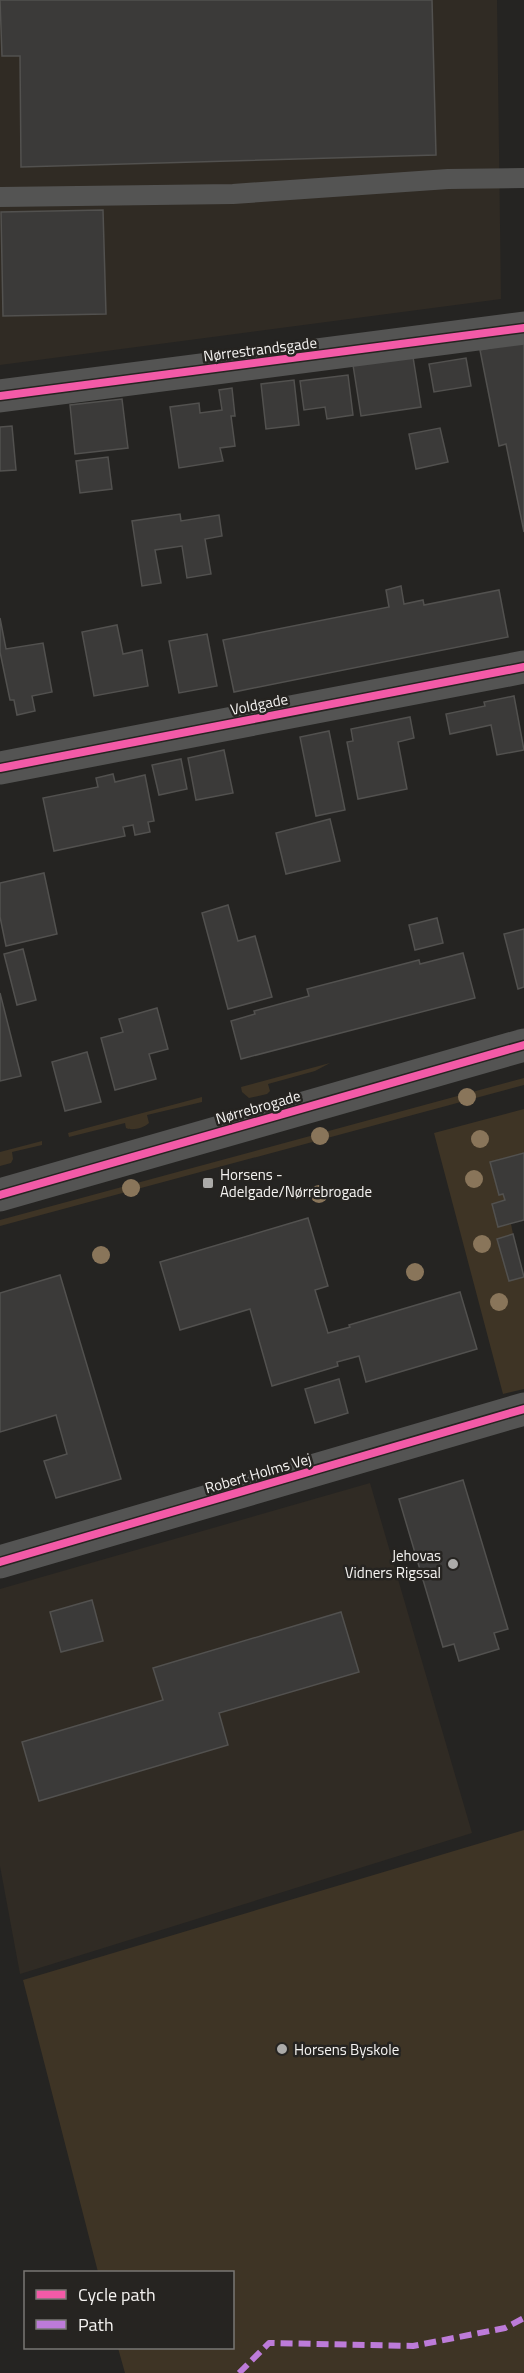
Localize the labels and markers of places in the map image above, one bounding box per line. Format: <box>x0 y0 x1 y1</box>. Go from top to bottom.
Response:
place label: Horsens - Adelgade/Nørrebrogade <box>220 1163 372 1203</box>
marker: Horsens - Adelgade/Nørrebrogade <box>201 1176 215 1190</box>
place label: Jehovas Vidners Rigssal <box>345 1544 441 1584</box>
marker: Jehovas Vidners Rigssal <box>446 1557 460 1571</box>
place label: Horsens Byskole <box>294 2038 399 2061</box>
marker: Horsens Byskole <box>275 2042 289 2056</box>

